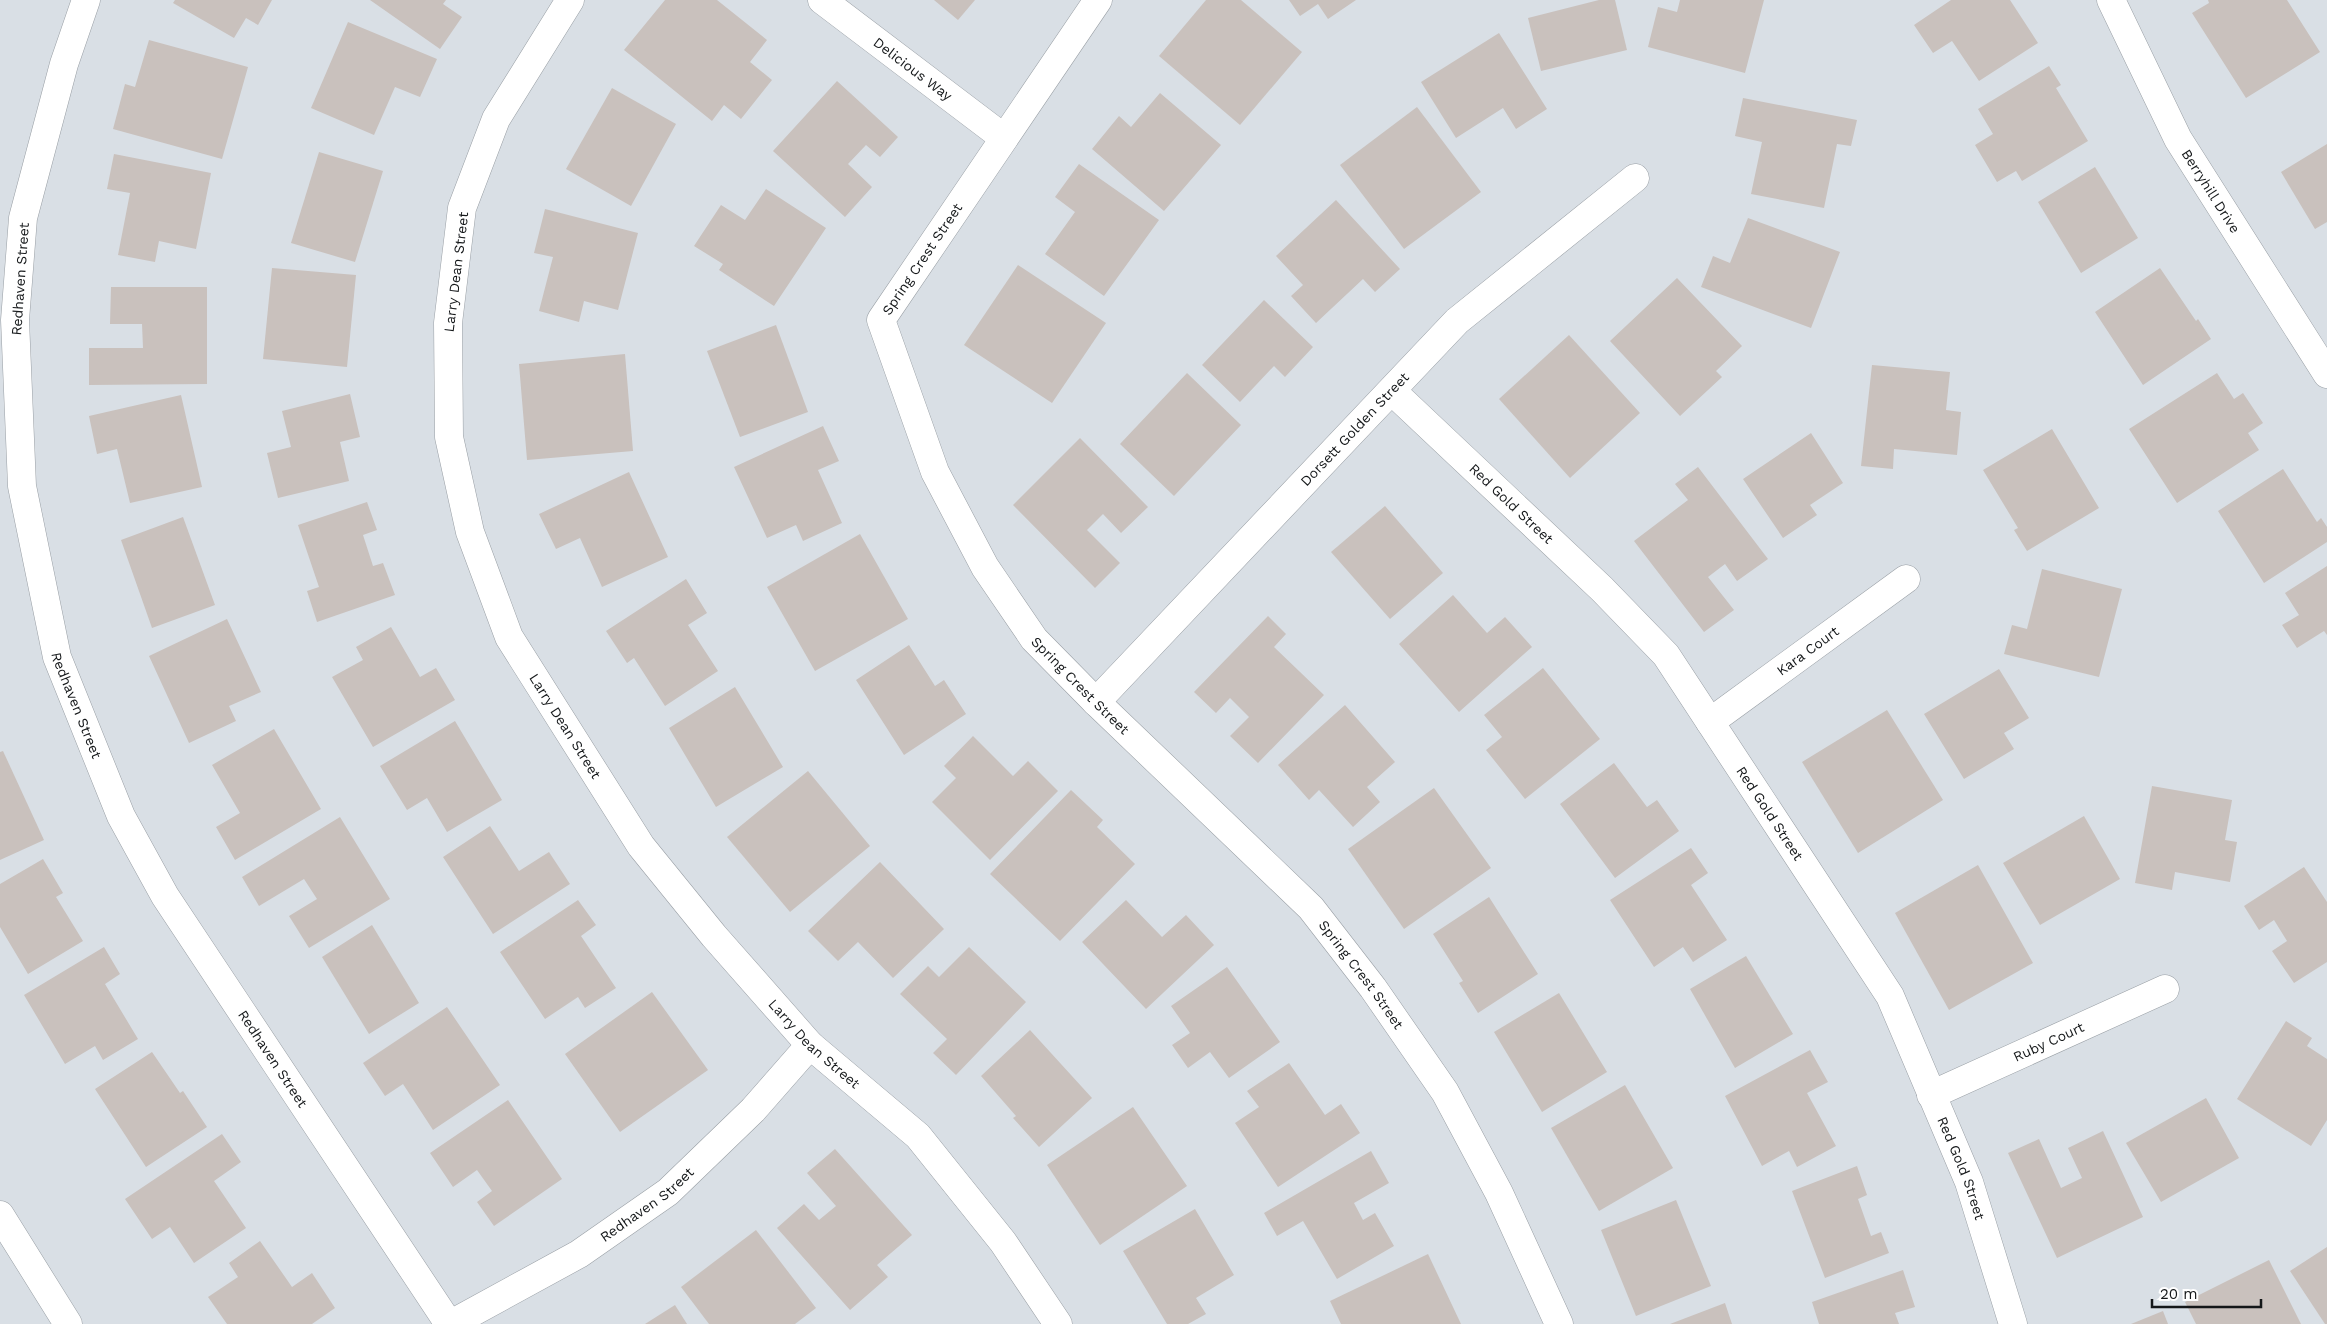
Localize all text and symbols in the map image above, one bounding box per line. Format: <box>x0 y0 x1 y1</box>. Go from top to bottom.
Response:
street label: Delicious Way <box>870 34 956 104</box>
street label: Berryhill Drive <box>2179 146 2244 236</box>
street label: Spring Crest Street <box>879 200 965 318</box>
street label: Larry Dean Street <box>441 211 471 333</box>
street label: Redhaven Street <box>8 222 32 336</box>
street label: Dorsett Golden Street <box>1297 369 1412 489</box>
street label: Red Gold Street <box>1466 460 1557 547</box>
street label: Kara Court <box>1774 623 1842 679</box>
street label: Spring Crest Street <box>1028 633 1133 738</box>
street label: Redhaven Street <box>48 651 105 761</box>
street label: Larry Dean Street <box>526 671 604 782</box>
street label: Red Gold Street <box>1733 763 1807 864</box>
street label: Spring Crest Street <box>1316 917 1407 1032</box>
street label: Larry Dean Street <box>765 996 863 1092</box>
street label: Redhaven Street <box>235 1007 311 1110</box>
street label: Ruby Court <box>2011 1019 2086 1065</box>
street label: Red Gold Street <box>1934 1114 1988 1222</box>
street label: Redhaven Street <box>597 1164 697 1245</box>
scale bar <box>2152 1276 2261 1308</box>
text: 20 m <box>2160 1285 2198 1303</box>

